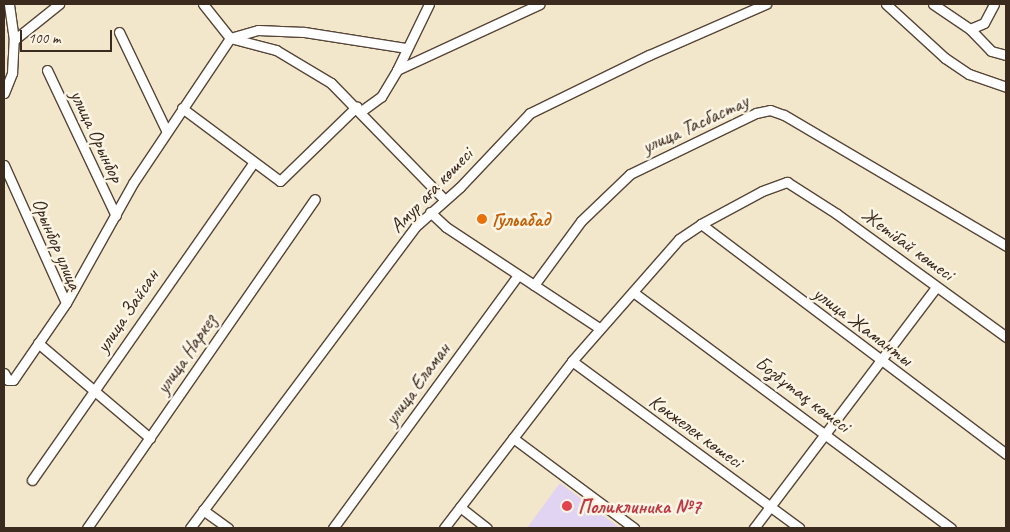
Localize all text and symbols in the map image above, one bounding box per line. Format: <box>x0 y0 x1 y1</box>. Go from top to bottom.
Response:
scale bar <box>22 20 115 52</box>
text: 100 m <box>28 29 60 48</box>
street label: улица Орынбор <box>65 86 129 186</box>
street label: улица Тасбастау <box>639 89 751 159</box>
street label: Амур аға көшесі <box>384 142 478 238</box>
street label: Орынбор улица <box>27 194 87 294</box>
street label: Жетібай көшесі <box>857 202 959 286</box>
place label: Гульабад <box>492 207 550 231</box>
marker: Гульабад <box>476 213 488 225</box>
street label: улица Зайсан <box>90 265 164 357</box>
street label: улица Жаманты <box>809 281 917 371</box>
street label: улица Наркез <box>151 310 221 398</box>
street label: улица Еламан <box>378 337 456 431</box>
street label: Бозбұтақ көшесі <box>751 351 855 437</box>
street label: Көкжелек көшесі <box>645 389 747 473</box>
place label: Поликлиника №7 <box>578 494 701 518</box>
marker: Поликлиника №7 <box>560 499 574 513</box>

